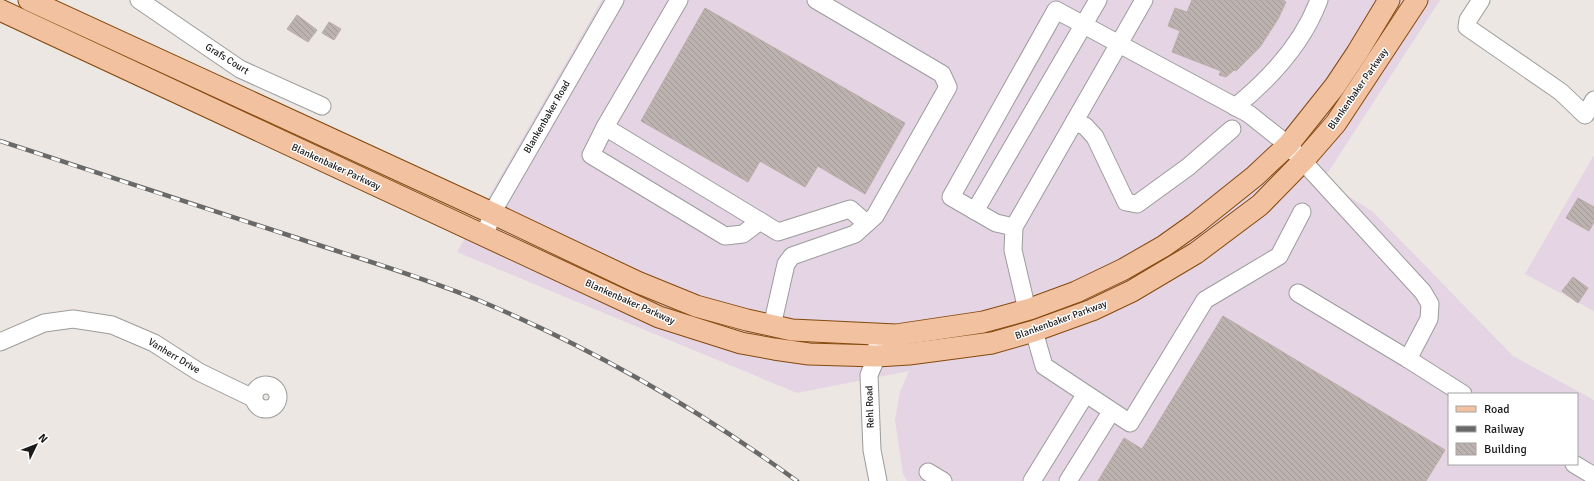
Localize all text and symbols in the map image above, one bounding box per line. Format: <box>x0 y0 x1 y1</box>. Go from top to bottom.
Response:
street label: Grafs Court <box>203 41 251 77</box>
street label: Blankenbaker Parkway <box>1325 46 1391 132</box>
street label: Blankenbaker Road <box>521 78 573 156</box>
street label: Blankenbaker Parkway <box>290 141 383 193</box>
street label: Blankenbaker Parkway <box>583 277 677 327</box>
street label: Blankenbaker Parkway <box>1013 298 1109 342</box>
street label: Vanherr Drive <box>146 336 202 376</box>
street label: Rehl Road <box>863 385 877 429</box>
legend <box>1448 393 1578 465</box>
text: Road <box>1484 402 1510 417</box>
text: Railway <box>1484 422 1524 437</box>
north arrow <box>16 425 56 465</box>
text: N <box>36 431 50 446</box>
text: Building <box>1484 442 1527 457</box>

